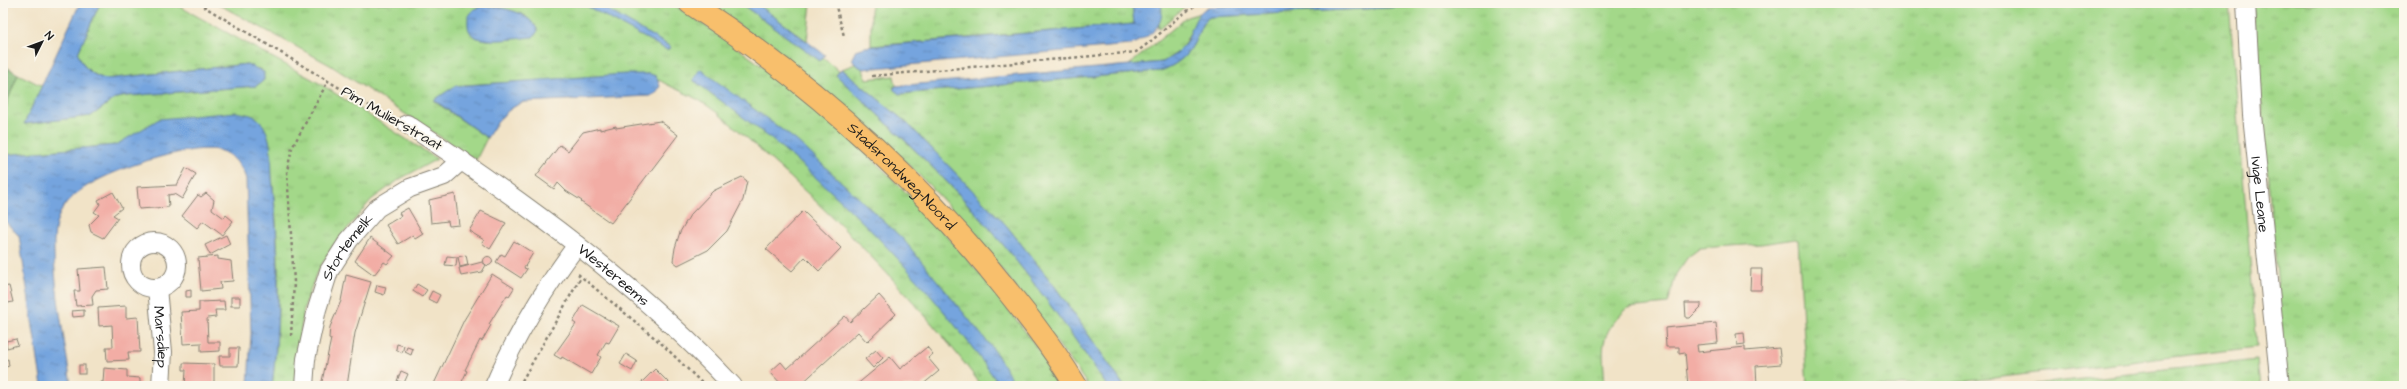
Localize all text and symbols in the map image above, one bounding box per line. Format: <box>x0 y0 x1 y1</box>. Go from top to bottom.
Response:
north arrow <box>22 22 62 62</box>
text: N <box>41 28 57 43</box>
street label: Pim Mulierstraat <box>337 81 446 156</box>
street label: Stadsrondweg-Noord <box>842 118 961 235</box>
street label: Ivige Leane <box>2245 156 2274 233</box>
street label: Stortemelk <box>317 209 378 283</box>
street label: Westereems <box>573 239 654 312</box>
street label: Marsdiep <box>148 305 173 368</box>

